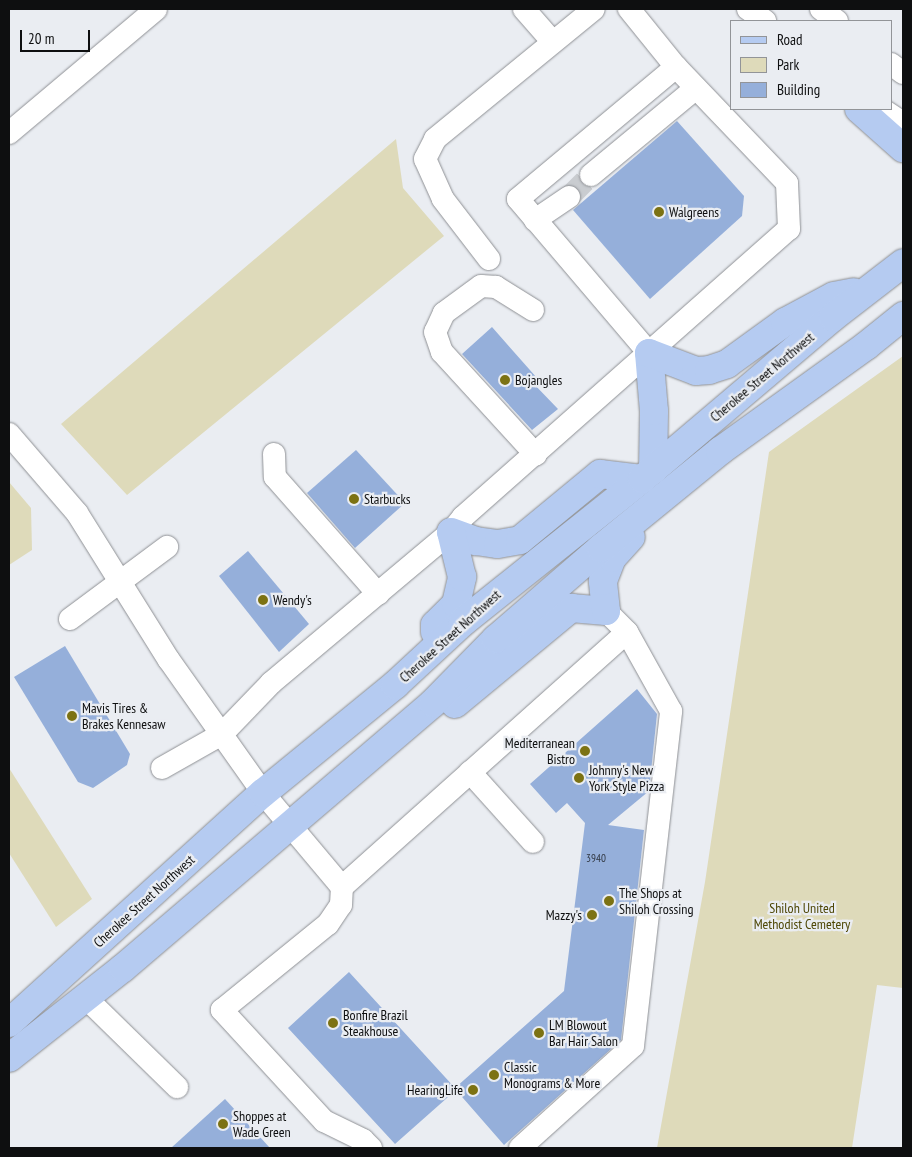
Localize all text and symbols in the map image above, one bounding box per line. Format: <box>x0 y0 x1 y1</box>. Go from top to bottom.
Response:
scale bar <box>22 20 92 52</box>
legend <box>730 20 892 110</box>
text: 20 m <box>28 29 54 48</box>
text: Road <box>777 30 803 49</box>
text: Park <box>777 55 799 74</box>
text: Building <box>777 80 820 99</box>
place label: Walgreens <box>669 204 719 220</box>
marker: Walgreens <box>653 206 665 218</box>
street label: Cherokee Street Northwest <box>707 329 817 425</box>
place label: Bojangles <box>515 372 562 388</box>
marker: Bojangles <box>499 374 511 386</box>
place label: Starbucks <box>364 491 411 507</box>
marker: Starbucks <box>348 493 360 505</box>
street label: Cherokee Street Northwest <box>396 586 504 686</box>
place label: Wendy's <box>273 592 312 608</box>
marker: Wendy's <box>257 594 269 606</box>
place label: Mavis Tires & Brakes Kennesaw <box>82 700 166 732</box>
marker: Mavis Tires & Brakes Kennesaw <box>66 710 78 722</box>
place label: Mediterranean Bistro <box>505 735 575 768</box>
marker: Mediterranean Bistro <box>579 745 591 757</box>
place label: Johnny's New York Style Pizza <box>589 762 665 794</box>
marker: Johnny's New York Style Pizza <box>573 772 585 784</box>
street label: Cherokee Street Northwest <box>90 851 198 951</box>
house number: 3940 <box>586 851 606 865</box>
place label: The Shops at Shiloh Crossing <box>619 885 693 918</box>
marker: The Shops at Shiloh Crossing <box>603 895 615 907</box>
park label: Shiloh United Methodist Cemetery <box>754 900 850 932</box>
place label: Mazzy's <box>546 907 582 923</box>
marker: Mazzy's <box>586 909 598 921</box>
place label: Bonfire Brazil Steakhouse <box>343 1007 408 1040</box>
marker: Bonfire Brazil Steakhouse <box>327 1017 339 1029</box>
place label: LM Blowout Bar Hair Salon <box>549 1017 618 1050</box>
marker: LM Blowout Bar Hair Salon <box>533 1027 545 1039</box>
place label: Classic Monograms & More <box>504 1059 600 1092</box>
marker: Classic Monograms & More <box>488 1069 500 1081</box>
place label: HearingLife <box>407 1082 463 1098</box>
marker: HearingLife <box>467 1084 479 1096</box>
place label: Shoppes at Wade Green <box>233 1108 291 1140</box>
marker: Shoppes at Wade Green <box>217 1118 229 1130</box>

